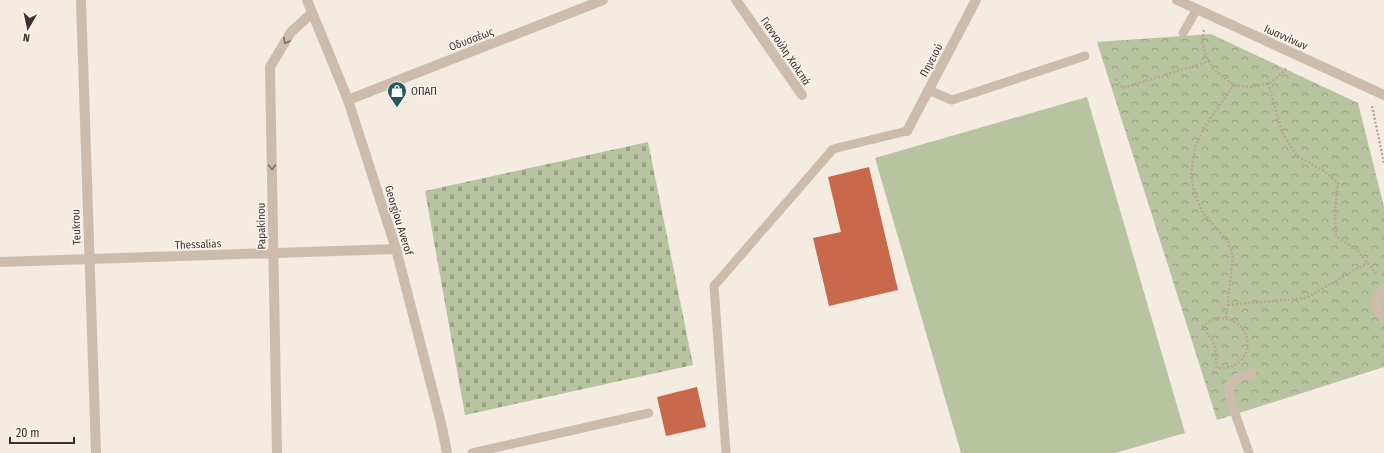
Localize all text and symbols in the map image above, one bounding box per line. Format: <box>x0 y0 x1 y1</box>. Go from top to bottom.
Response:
north arrow <box>8 8 48 48</box>
street label: Γιαννούλη Χαλεπά <box>758 15 813 88</box>
street label: Ιωαννίνων <box>1262 22 1310 53</box>
street label: Οδυσσέως <box>447 25 496 54</box>
text: N <box>22 30 31 44</box>
one-way arrow <box>283 37 290 44</box>
street label: Πηνειού <box>917 41 946 79</box>
shop icon: ΟΠΑΠ <box>386 80 408 108</box>
place label: ΟΠΑΠ <box>411 85 437 98</box>
one-way arrow <box>268 164 276 170</box>
street label: Georgiou Averof <box>382 184 415 257</box>
street label: Papakinou <box>255 202 268 250</box>
street label: Teukrou <box>69 209 84 245</box>
street label: Thessalias <box>175 237 222 252</box>
scale bar <box>10 419 74 445</box>
text: 20 m <box>16 426 40 440</box>

